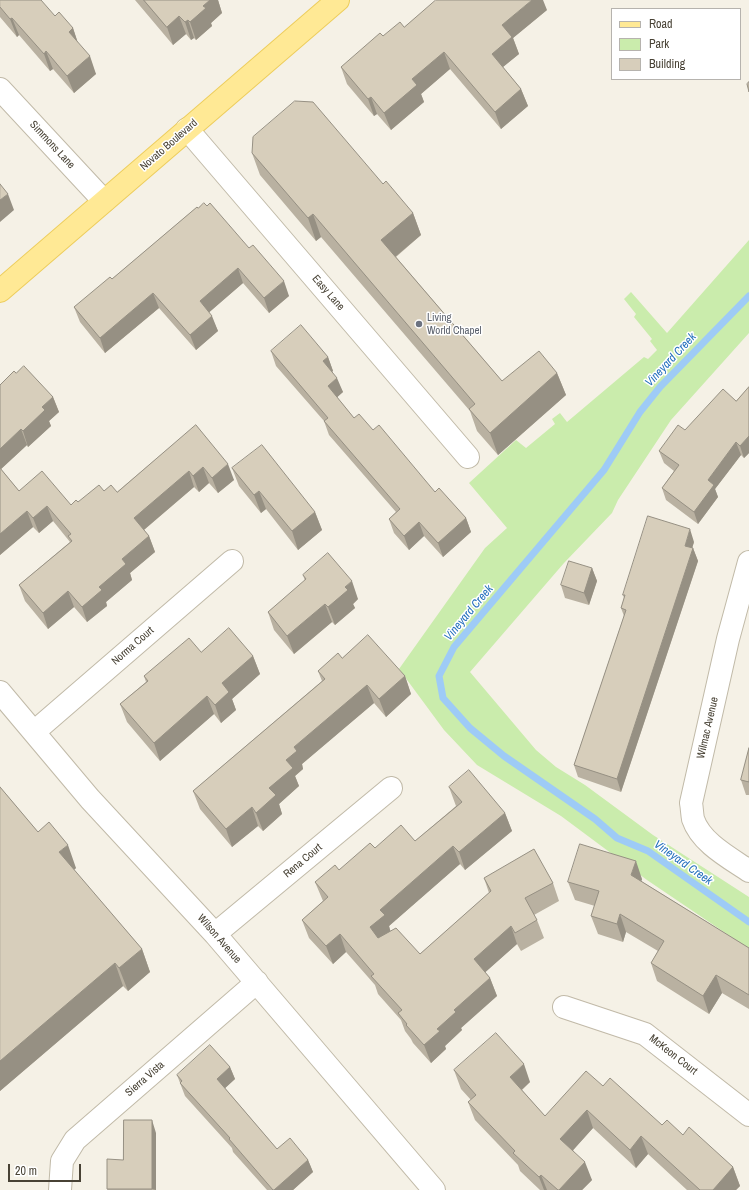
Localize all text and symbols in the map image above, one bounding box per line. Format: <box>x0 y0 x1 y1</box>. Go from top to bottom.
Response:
legend <box>611 8 741 80</box>
text: Road <box>649 16 673 32</box>
text: Park <box>649 36 669 52</box>
text: Building <box>649 56 685 72</box>
street label: Novato Boulevard <box>138 116 200 174</box>
street label: Simmons Lane <box>26 118 78 172</box>
street label: Easy Lane <box>309 273 347 313</box>
place label: Living World Chapel <box>427 311 481 337</box>
marker: Living World Chapel <box>414 319 424 329</box>
water label: Vineyard Creek <box>642 330 700 390</box>
water label: Vineyard Creek <box>442 582 496 644</box>
street label: Norma Court <box>109 624 157 668</box>
street label: Wilmac Avenue <box>694 696 722 760</box>
water label: Vineyard Creek <box>651 838 715 888</box>
street label: Rena Court <box>281 841 325 881</box>
street label: Wilson Avenue <box>194 912 244 966</box>
street label: McKeon Court <box>646 1032 700 1078</box>
street label: Sierra Vista <box>123 1058 167 1100</box>
scale bar <box>10 1156 83 1182</box>
text: 20 m <box>15 1163 37 1179</box>

